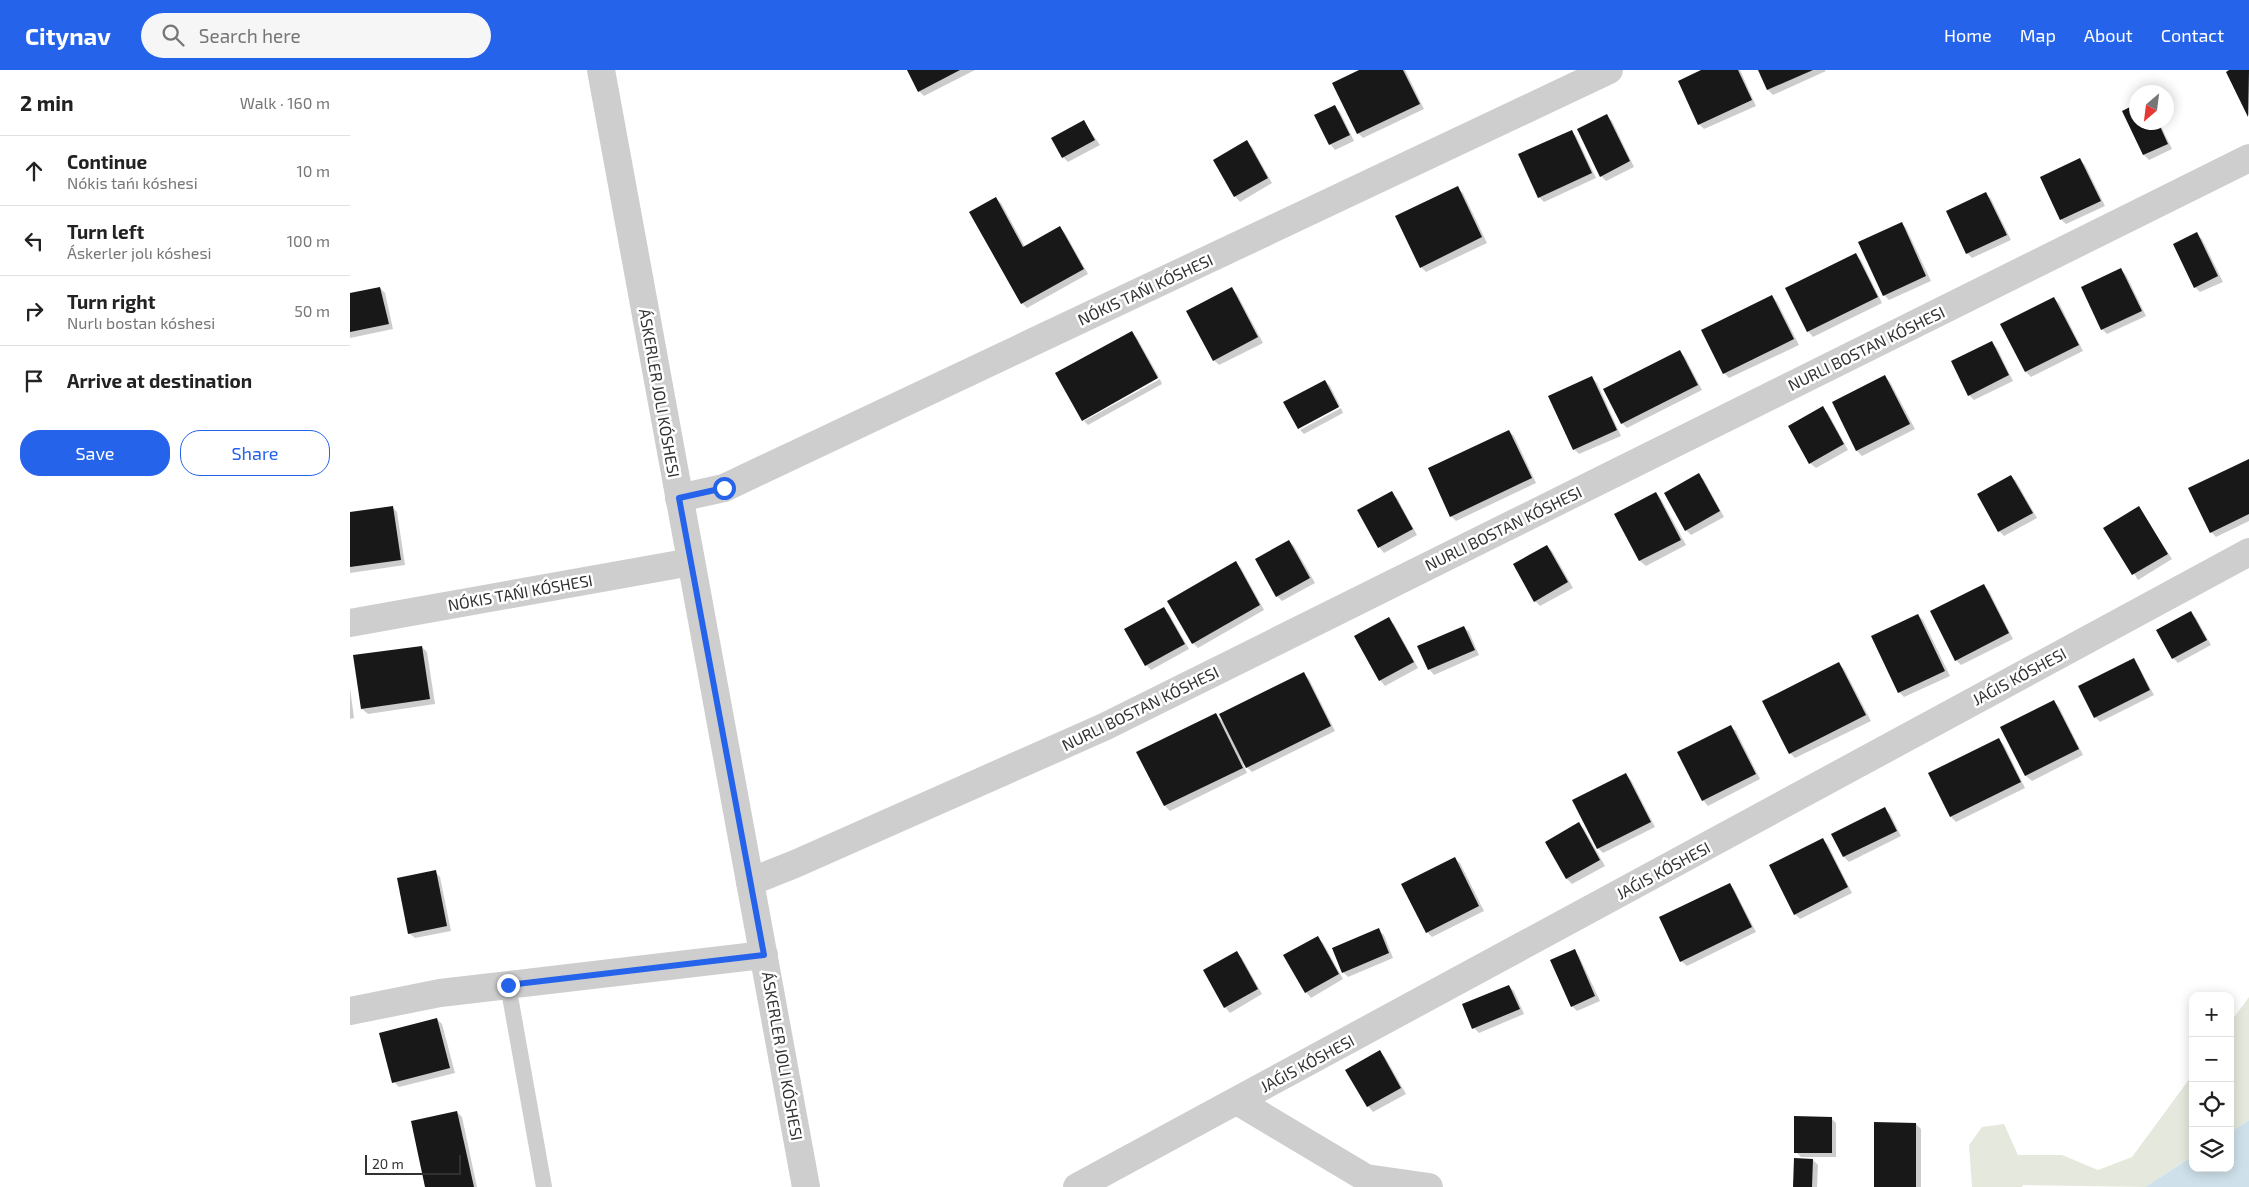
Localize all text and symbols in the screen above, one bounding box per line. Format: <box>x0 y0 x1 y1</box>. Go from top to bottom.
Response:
search box <box>141 13 491 58</box>
text: Citynav <box>25 21 111 50</box>
icon: search <box>159 21 187 49</box>
text: Search here <box>199 24 301 47</box>
text: Home <box>1944 24 1992 46</box>
text: Map <box>2020 24 2056 46</box>
text: About <box>2084 24 2133 46</box>
text: Contact <box>2161 24 2224 46</box>
north arrow <box>2129 85 2174 130</box>
text: 2 min <box>20 90 74 115</box>
text: Walk · 160 m <box>240 93 330 112</box>
text: Continue <box>67 150 147 173</box>
icon: ahead <box>20 157 48 185</box>
text: 10 m <box>296 161 330 180</box>
text: Nókis tańı kóshesi <box>67 173 198 192</box>
text: Turn left <box>67 220 144 243</box>
icon: left <box>20 227 48 255</box>
text: 100 m <box>287 231 330 250</box>
text: Áskerler jolı kóshesi <box>67 243 211 262</box>
street label: NÓKIS TAŃI KÓSHESI <box>1074 249 1216 329</box>
text: Turn right <box>67 290 155 313</box>
icon: right <box>20 297 48 325</box>
text: 50 m <box>294 301 330 320</box>
street label: NURLI BOSTAN KÓSHESI <box>1784 302 1948 394</box>
street label: ÁSKERLER JOLI KÓSHESI <box>636 307 684 479</box>
text: Nurlı bostan kóshesi <box>67 313 215 332</box>
icon: arrive <box>20 367 48 395</box>
text: Arrive at destination <box>67 369 252 392</box>
button: Save <box>20 430 170 476</box>
button: Share <box>180 430 330 476</box>
route start <box>713 477 736 500</box>
street label: NURLI BOSTAN KÓSHESI <box>1421 482 1585 574</box>
street label: NÓKIS TAŃI KÓSHESI <box>446 570 594 614</box>
street label: JAǴIS KÓSHESI <box>1969 643 2069 709</box>
street label: NURLI BOSTAN KÓSHESI <box>1058 662 1222 754</box>
street label: JAǴIS KÓSHESI <box>1613 837 1713 903</box>
street label: ÁSKERLER JOLI KÓSHESI <box>759 970 807 1142</box>
route end <box>497 974 520 997</box>
map controls <box>2189 992 2234 1172</box>
button: + <box>2189 992 2234 1037</box>
street label: JAǴIS KÓSHESI <box>1257 1030 1357 1096</box>
button: − <box>2189 1037 2234 1082</box>
button: locate <box>2189 1082 2234 1127</box>
button: layers <box>2189 1127 2234 1172</box>
scale bar <box>365 1152 461 1175</box>
text: 20 m <box>372 1155 404 1172</box>

